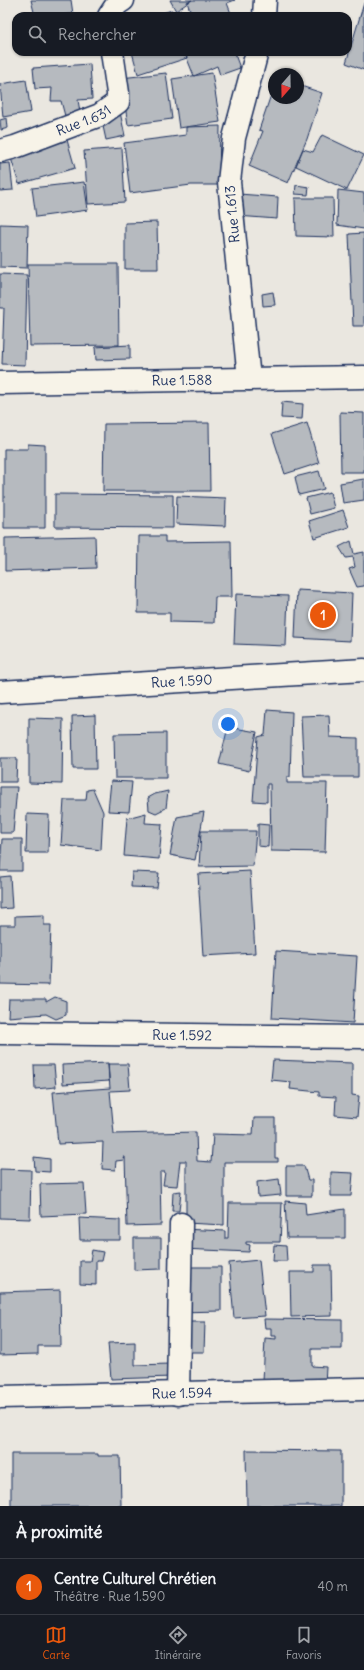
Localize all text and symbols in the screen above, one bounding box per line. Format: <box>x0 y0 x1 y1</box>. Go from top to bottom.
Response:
search box <box>12 12 352 56</box>
icon: search <box>26 23 48 45</box>
text: Rechercher <box>58 25 136 44</box>
north arrow <box>268 68 304 104</box>
street label: Rue 1.631 <box>54 101 115 140</box>
street label: Rue 1.613 <box>221 184 243 244</box>
street label: Rue 1.588 <box>152 371 212 389</box>
pin: 1 <box>310 600 336 630</box>
street label: Rue 1.590 <box>150 670 213 692</box>
your location <box>218 714 238 734</box>
street label: Rue 1.592 <box>152 1026 212 1044</box>
street label: Rue 1.594 <box>152 1383 212 1403</box>
text: À proximité <box>16 1521 102 1543</box>
text: Centre Culturel Chrétien <box>54 1569 216 1588</box>
text: 1 <box>26 1578 32 1595</box>
text: 40 m <box>317 1578 348 1595</box>
text: Théâtre · Rue 1.590 <box>54 1588 165 1605</box>
tab: Carte <box>42 1624 70 1662</box>
tab: Itinéraire <box>155 1624 201 1662</box>
tab: Favoris <box>286 1624 321 1662</box>

